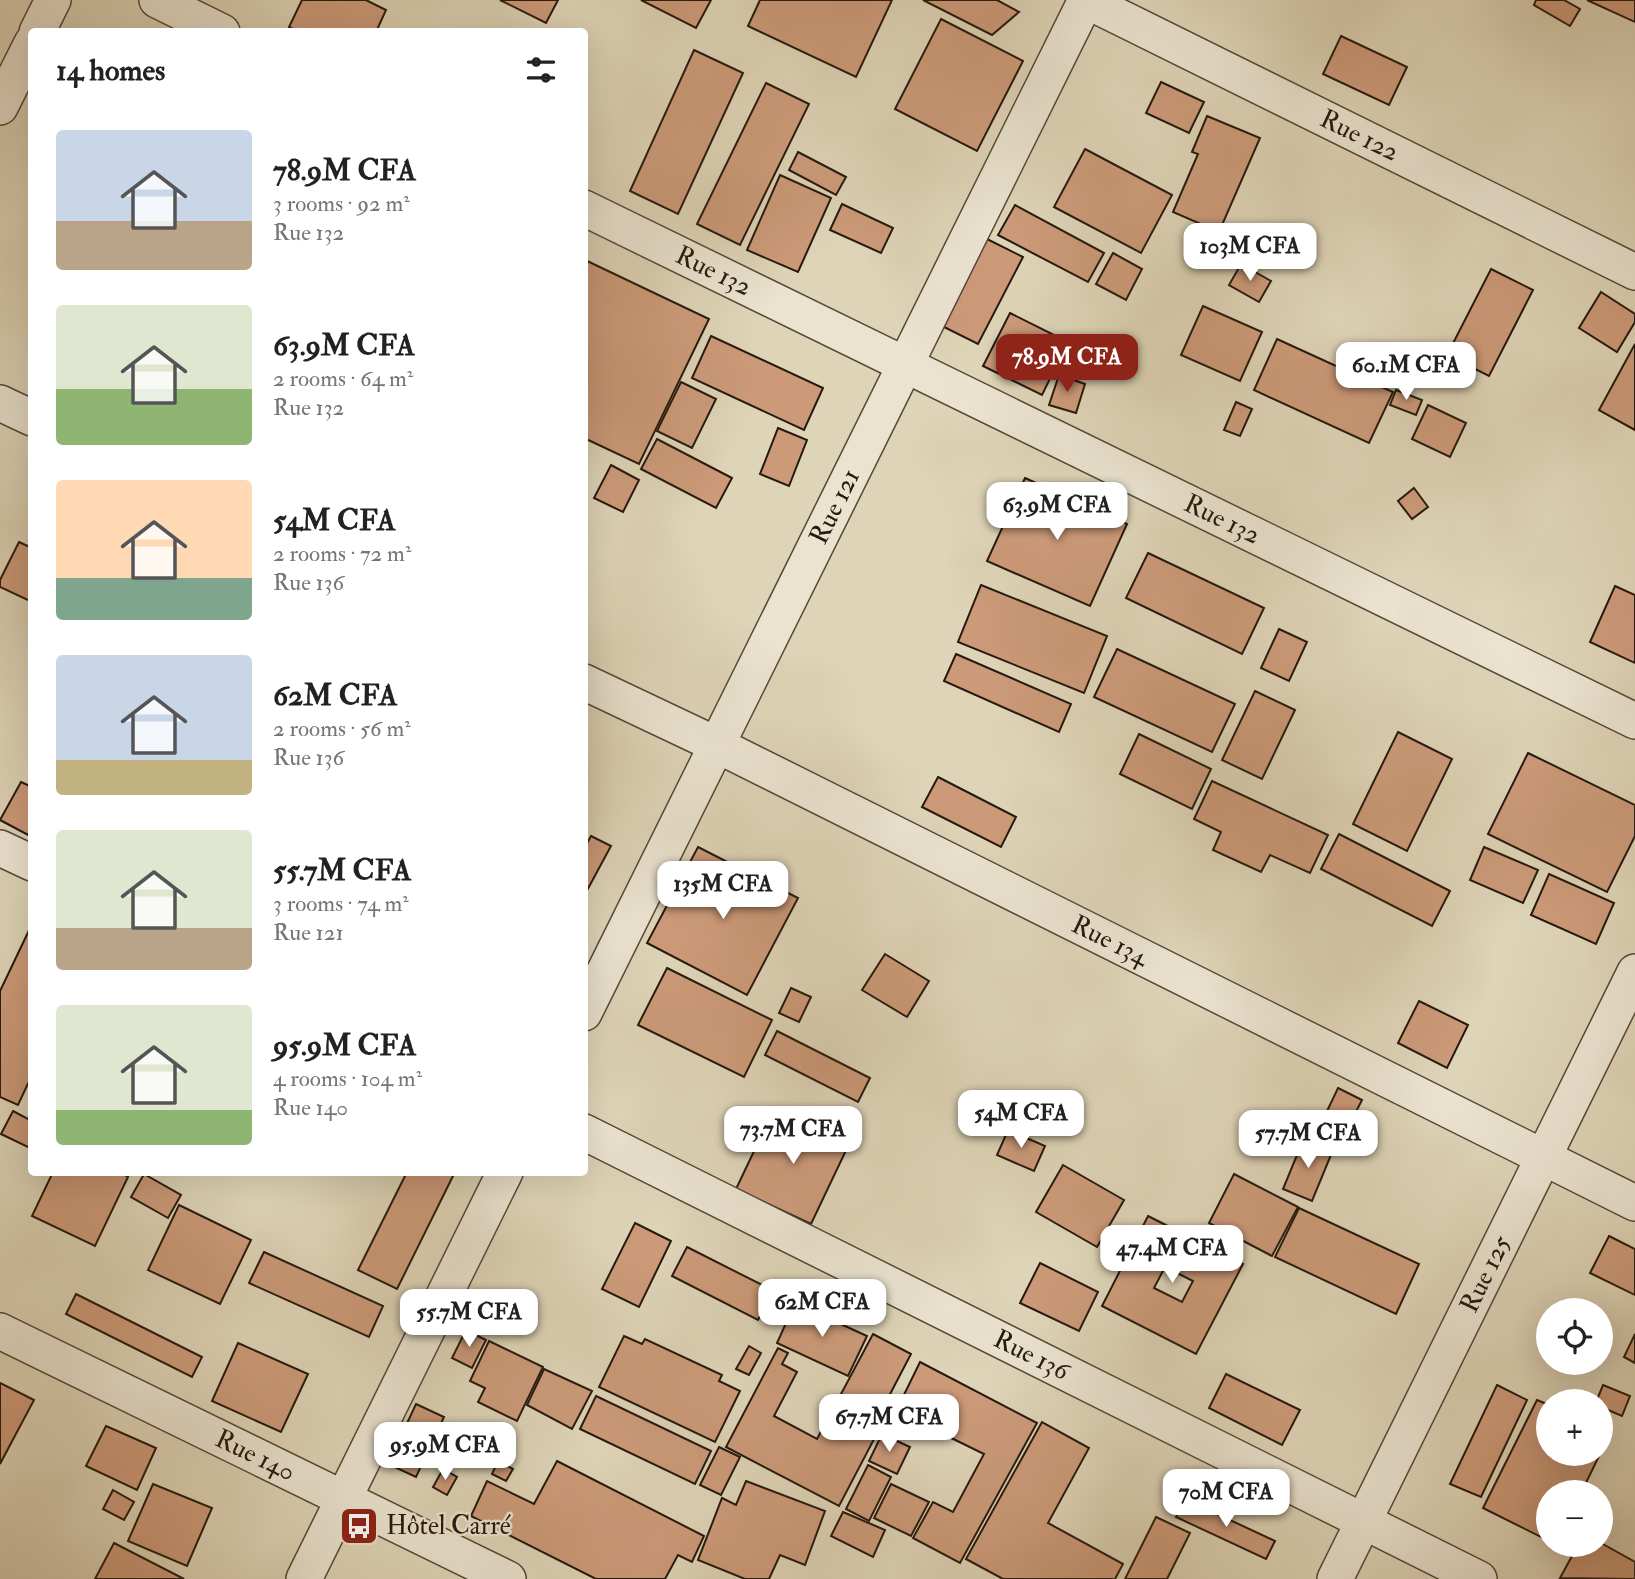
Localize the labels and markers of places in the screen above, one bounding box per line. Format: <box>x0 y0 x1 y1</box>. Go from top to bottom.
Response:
pin: 103M CFA <box>1178 224 1322 283</box>
pin: 78.9M CFA <box>987 334 1147 394</box>
pin: 60.1M CFA <box>1326 342 1486 402</box>
pin: 63.9M CFA <box>977 482 1137 542</box>
pin: 135M CFA <box>651 862 795 921</box>
pin: 54M CFA <box>956 1090 1086 1150</box>
pin: 73.7M CFA <box>713 1106 873 1166</box>
pin: 57.7M CFA <box>1228 1110 1388 1170</box>
pin: 47.4M CFA <box>1092 1226 1252 1285</box>
pin: 62M CFA <box>757 1280 887 1339</box>
pin: 55.7M CFA <box>389 1290 549 1349</box>
pin: 67.7M CFA <box>809 1394 969 1454</box>
pin: 95.9M CFA <box>365 1422 525 1482</box>
pin: 70M CFA <box>1161 1470 1291 1529</box>
bus stop icon: Hôtel Carré <box>338 1505 380 1547</box>
place label: Hôtel Carré <box>386 1510 511 1542</box>

